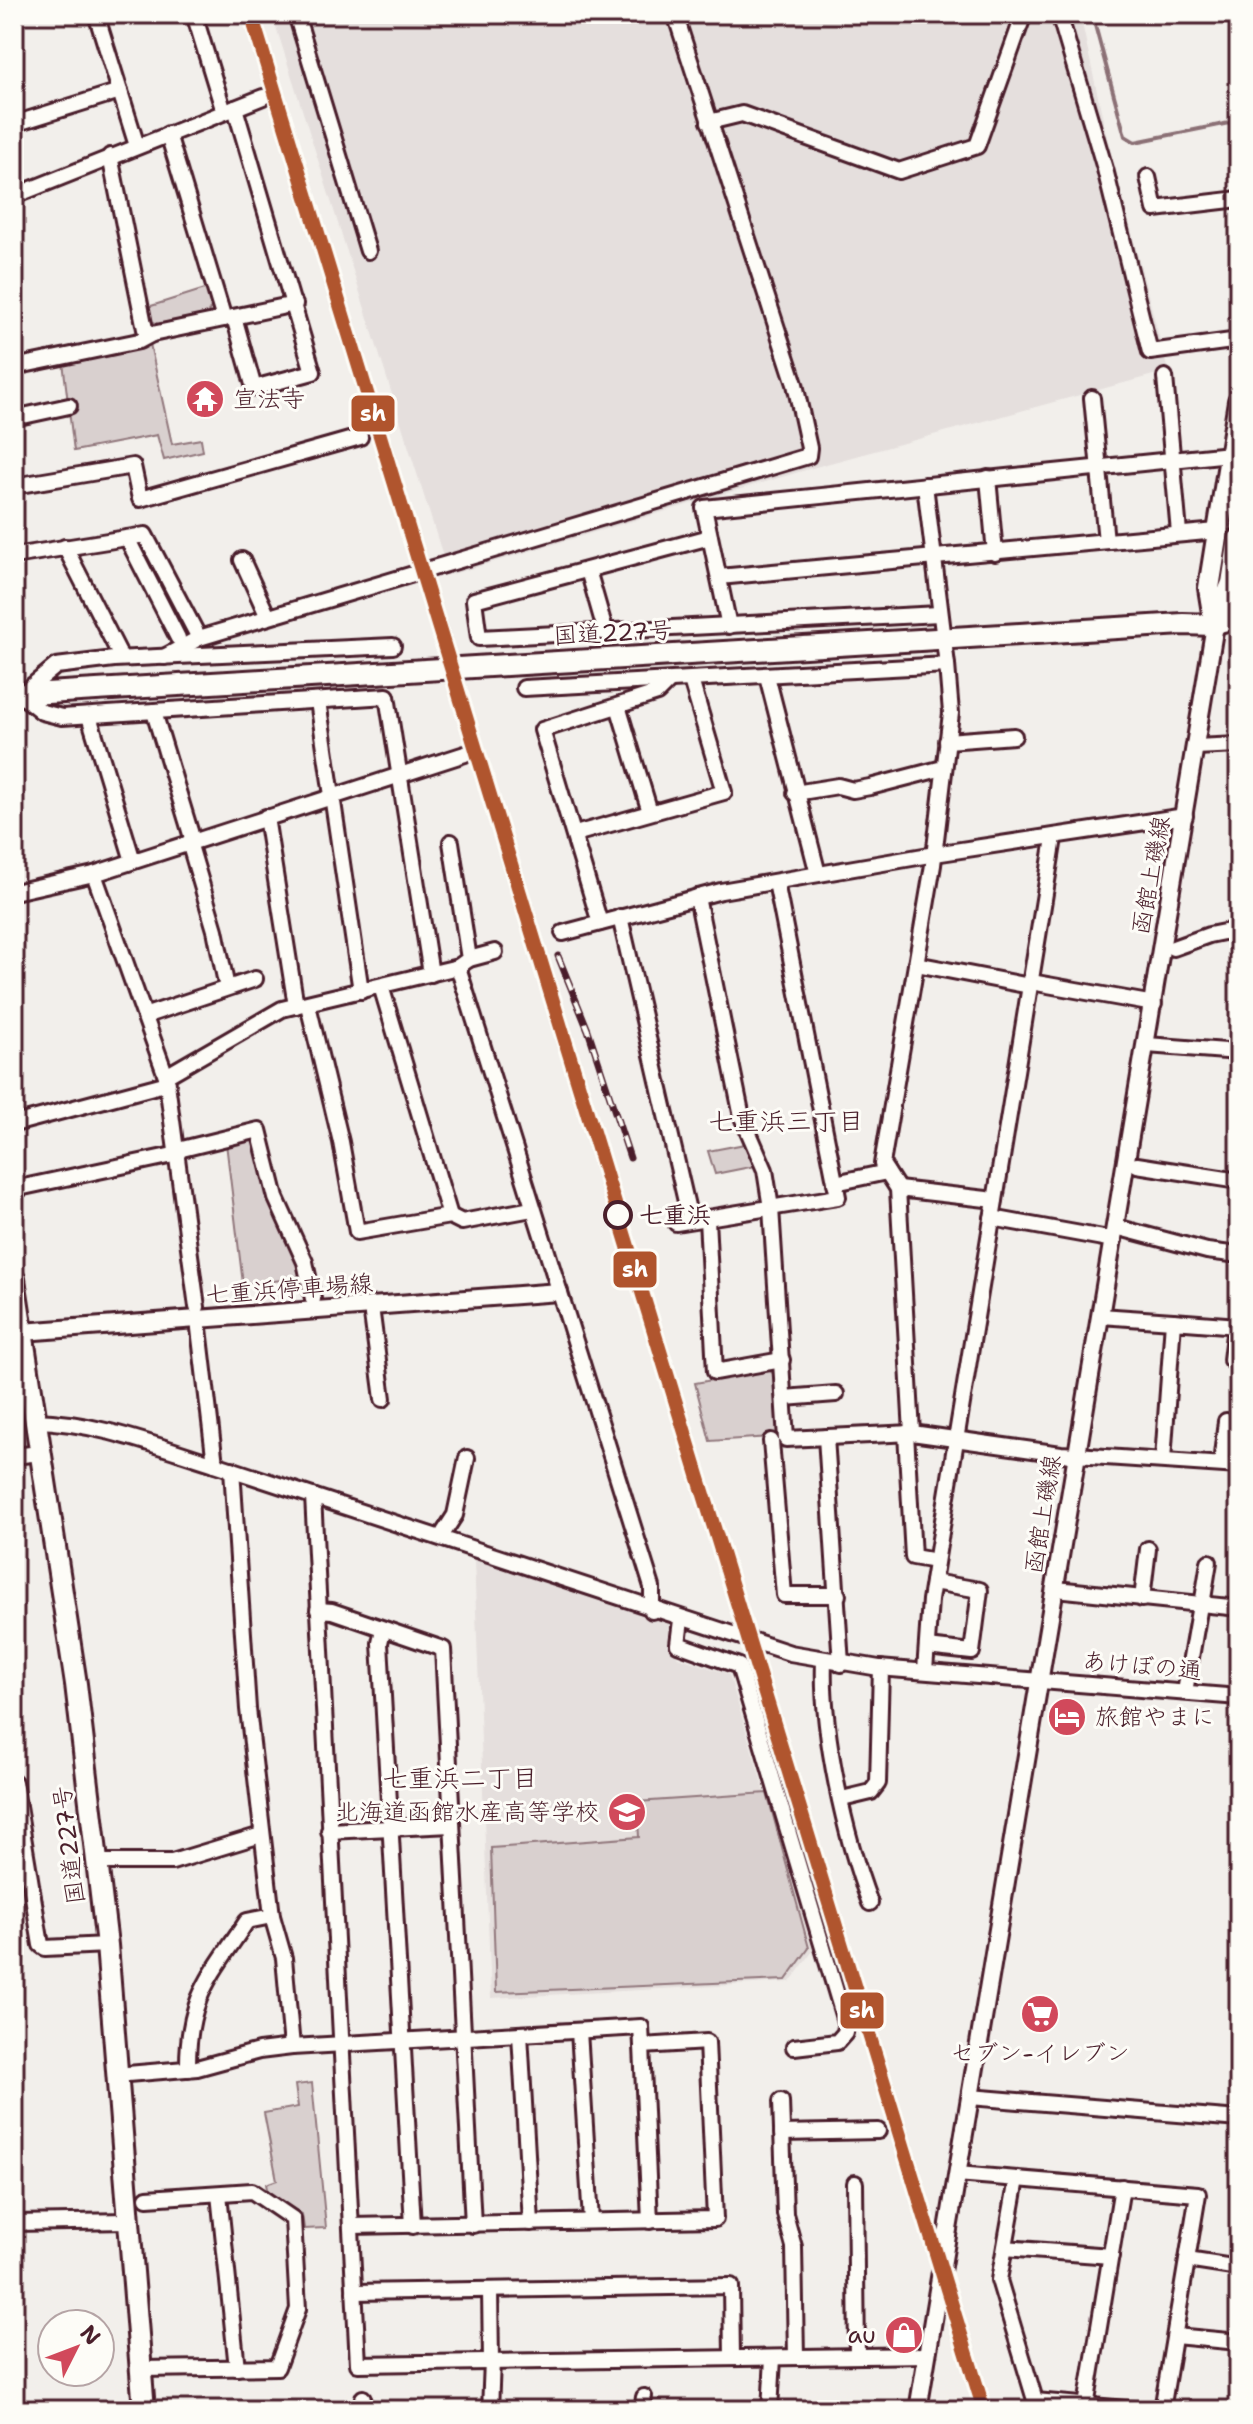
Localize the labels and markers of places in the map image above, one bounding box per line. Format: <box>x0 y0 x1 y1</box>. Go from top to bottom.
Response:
temple icon: 宣法寺 <box>184 378 226 420</box>
place label: 宣法寺 <box>233 383 305 415</box>
place label: 七重浜 <box>639 1199 711 1231</box>
marker: 七重浜 <box>604 1201 632 1229</box>
hotel icon: 旅館やまに <box>1046 1696 1088 1738</box>
place label: 旅館やまに <box>1095 1701 1215 1733</box>
school or university icon: 北海道函館水産高等学校 <box>606 1791 648 1833</box>
place label: 北海道函館水産高等学校 <box>335 1796 599 1828</box>
supermarket icon: セブン-イレブン <box>1019 1993 1061 2035</box>
place label: セブン-イレブン <box>950 2037 1130 2069</box>
shop icon: au <box>883 2314 925 2356</box>
place label: au <box>848 2319 876 2351</box>

